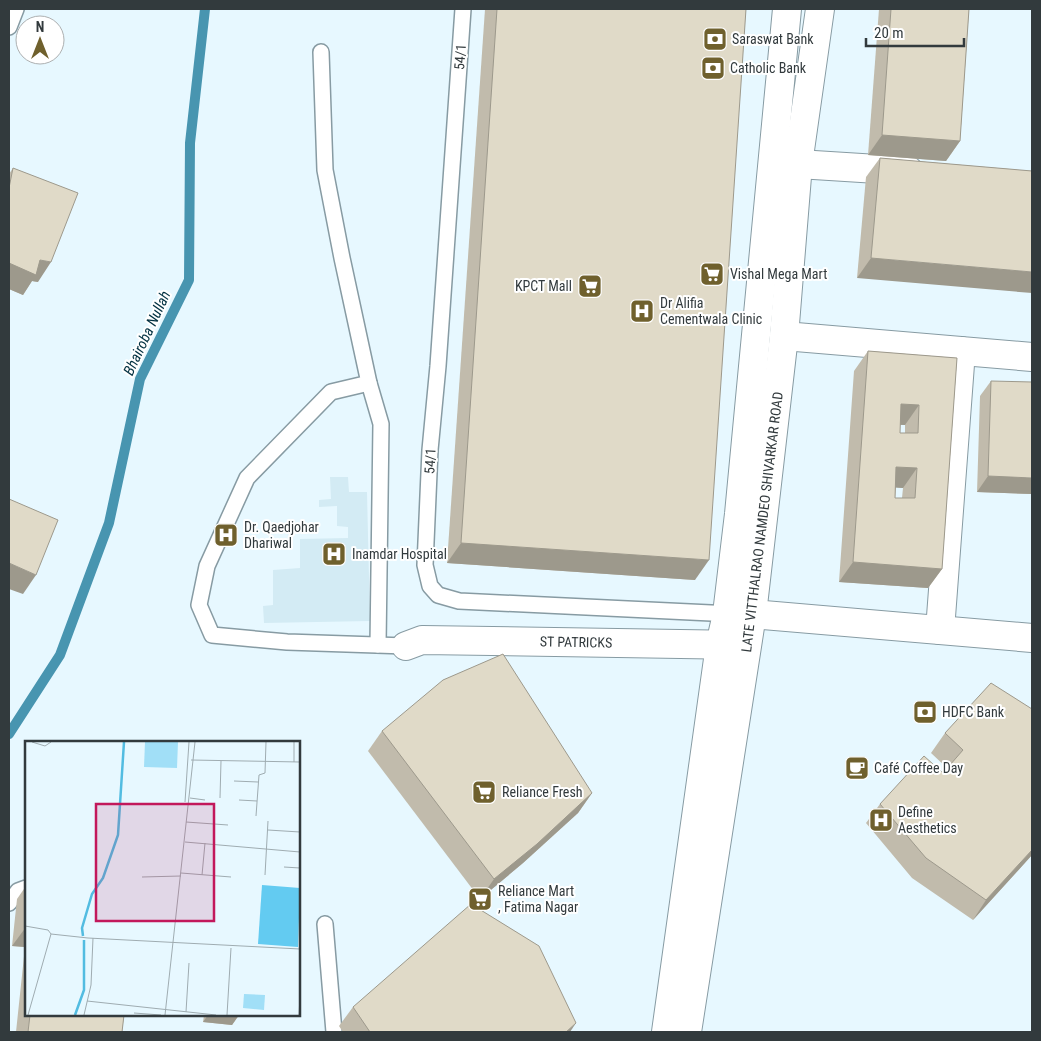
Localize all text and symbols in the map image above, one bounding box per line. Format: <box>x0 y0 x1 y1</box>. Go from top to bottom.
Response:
north arrow <box>15 15 65 65</box>
scale bar <box>866 15 964 47</box>
text: N <box>36 19 44 35</box>
text: 20 m <box>874 24 904 42</box>
bank icon: Saraswat Bank <box>702 26 728 52</box>
place label: Saraswat Bank <box>732 31 814 47</box>
street label: 54/1 <box>451 44 469 70</box>
bank icon: Catholic Bank <box>700 55 726 81</box>
place label: Catholic Bank <box>730 60 807 76</box>
supermarket icon: Vishal Mega Mart <box>699 261 725 287</box>
place label: Vishal Mega Mart <box>730 266 827 282</box>
supermarket icon: KPCT Mall <box>577 273 603 299</box>
place label: KPCT Mall <box>515 278 572 294</box>
water label: Bhairoba Nullah <box>120 288 174 378</box>
place label: Dr Alifia Cementwala Clinic <box>660 295 762 327</box>
hospital icon: Dr Alifia Cementwala Clinic <box>629 298 655 324</box>
street label: LATE VITTHALRAO NAMDEO SHIVARKAR ROAD <box>738 391 786 653</box>
street label: 54/1 <box>421 448 439 474</box>
place label: Dr. Qaedjohar Dhariwal <box>244 519 319 551</box>
hospital icon: Dr. Qaedjohar Dhariwal <box>213 522 239 548</box>
hospital icon: Inamdar Hospital <box>321 541 347 567</box>
place label: Inamdar Hospital <box>352 546 447 562</box>
street label: ST PATRICKS <box>540 633 612 651</box>
bank icon: HDFC Bank <box>912 699 938 725</box>
place label: HDFC Bank <box>942 704 1005 720</box>
inset map <box>25 741 300 1016</box>
cafe icon: Café Coffee Day <box>844 755 870 781</box>
place label: Café Coffee Day <box>874 760 963 776</box>
supermarket icon: Reliance Fresh <box>471 779 497 805</box>
place label: Reliance Fresh <box>502 784 583 800</box>
place label: Define Aesthetics <box>898 804 957 836</box>
hospital icon: Define Aesthetics <box>868 807 894 833</box>
place label: Reliance Mart , Fatima Nagar <box>498 883 578 915</box>
supermarket icon: Reliance Mart , Fatima Nagar <box>467 886 493 912</box>

